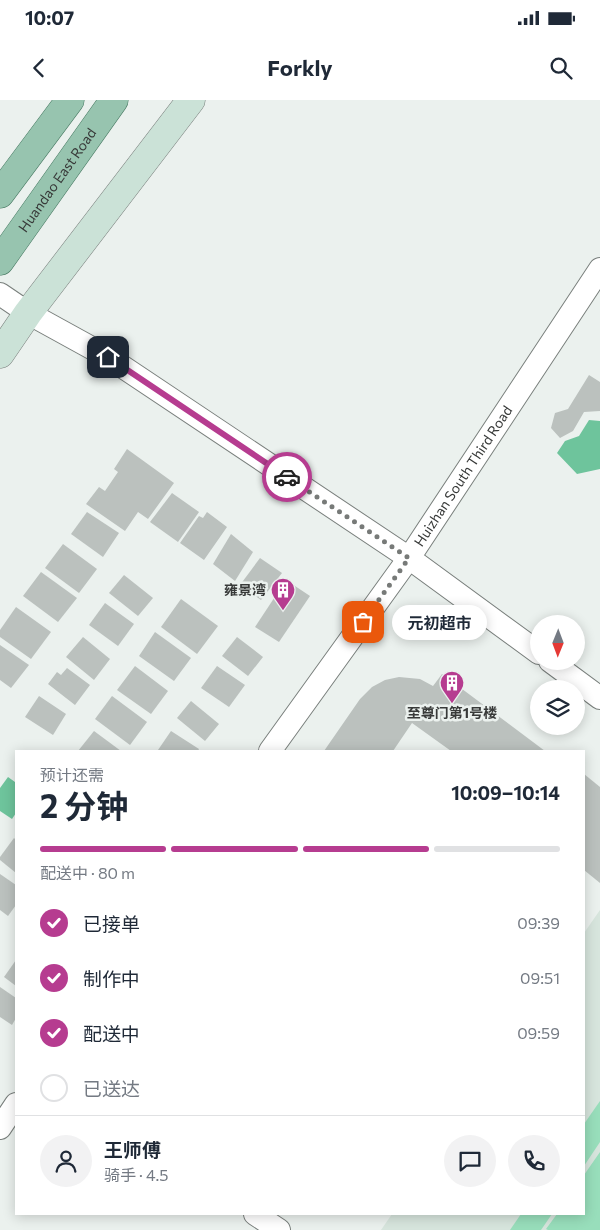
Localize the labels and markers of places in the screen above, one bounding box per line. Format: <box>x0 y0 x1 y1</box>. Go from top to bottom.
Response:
pin <box>87 336 129 378</box>
building icon: 雍景湾 <box>270 577 296 611</box>
place label: 雍景湾 <box>224 581 266 598</box>
pin <box>342 601 384 643</box>
callout: 元初超市 <box>393 604 488 640</box>
building icon: 至尊门第1号楼 <box>439 670 465 704</box>
place label: 至尊门第1号楼 <box>407 704 497 721</box>

